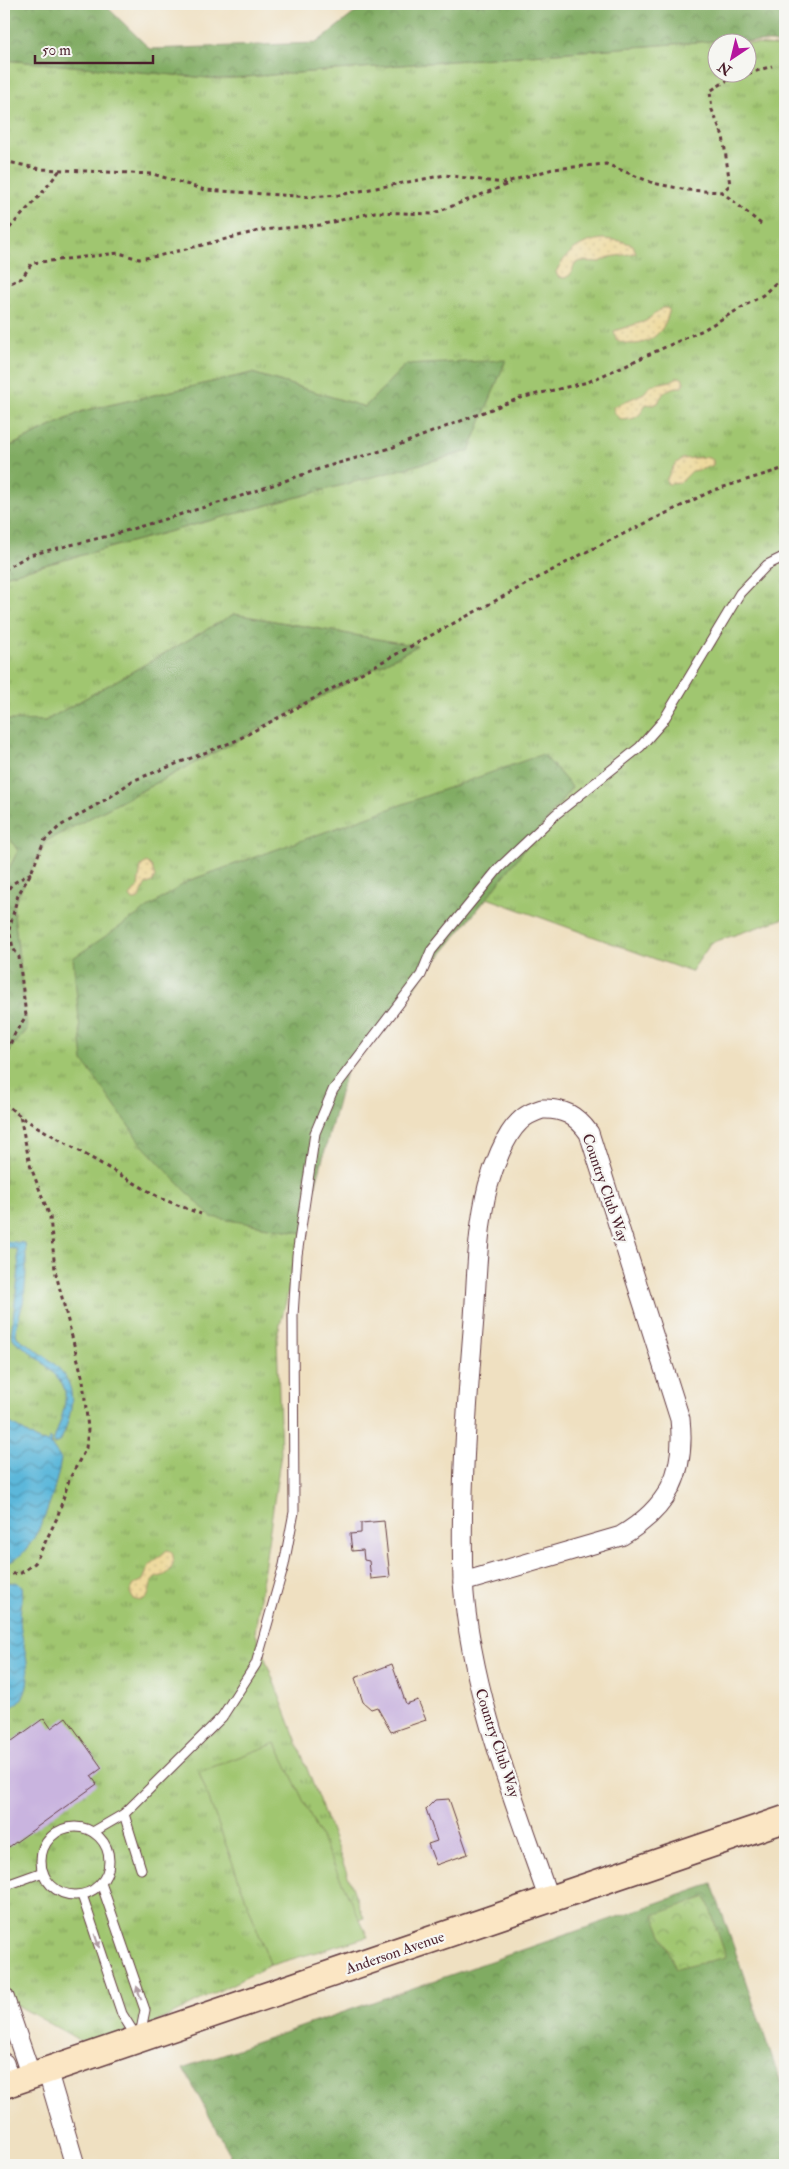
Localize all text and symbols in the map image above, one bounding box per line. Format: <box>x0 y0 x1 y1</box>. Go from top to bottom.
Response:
scale bar <box>35 32 152 64</box>
north arrow <box>706 32 756 82</box>
text: 50 m <box>42 41 71 60</box>
text: N <box>714 57 736 79</box>
street label: Country Club Way <box>578 1131 633 1245</box>
street label: Country Club Way <box>470 1686 524 1800</box>
street label: Anderson Avenue <box>342 1927 447 1979</box>
one-way arrow <box>93 1934 101 1949</box>
one-way arrow <box>135 1985 143 2000</box>

